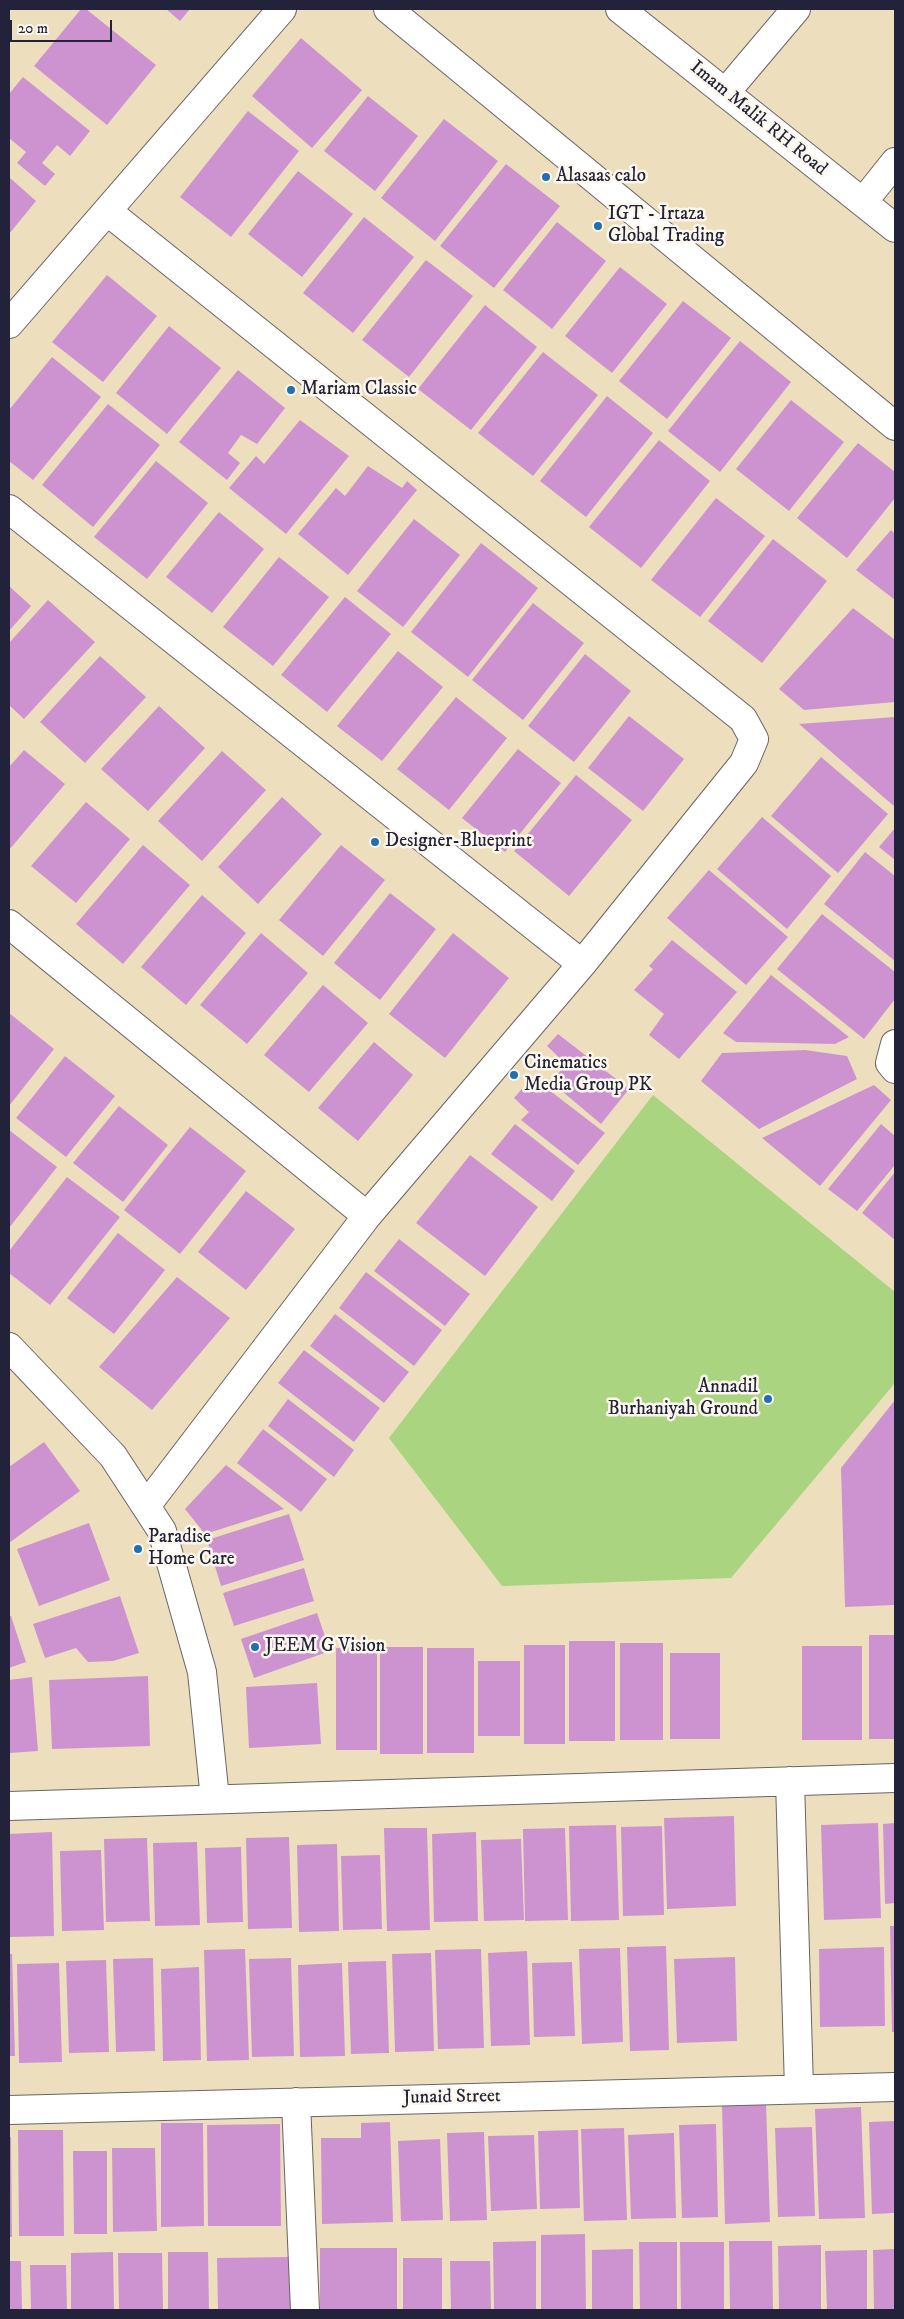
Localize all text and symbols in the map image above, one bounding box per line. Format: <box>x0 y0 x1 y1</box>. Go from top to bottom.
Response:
scale bar <box>12 10 115 42</box>
text: 20 m <box>18 19 48 38</box>
street label: Imam Malik RH Road <box>685 57 831 181</box>
place label: Alasaas calo <box>556 166 646 188</box>
marker: Alasaas calo <box>540 171 552 183</box>
place label: IGT - Irtaza Global Trading <box>608 204 724 248</box>
marker: IGT - Irtaza Global Trading <box>592 220 604 232</box>
place label: Mariam Classic <box>301 379 417 401</box>
marker: Mariam Classic <box>285 384 297 396</box>
place label: Designer-Blueprint <box>385 831 532 853</box>
marker: Designer-Blueprint <box>369 836 381 848</box>
place label: Cinematics Media Group PK <box>524 1053 652 1097</box>
marker: Cinematics Media Group PK <box>508 1069 520 1081</box>
place label: Annadil Burhaniyah Ground <box>608 1377 758 1421</box>
marker: Annadil Burhaniyah Ground <box>762 1393 774 1405</box>
place label: Paradise Home Care <box>148 1527 235 1571</box>
marker: Paradise Home Care <box>132 1543 144 1555</box>
place label: JEEM G Vision <box>265 1636 386 1658</box>
marker: JEEM G Vision <box>249 1641 261 1653</box>
street label: Junaid Street <box>403 2086 501 2110</box>

